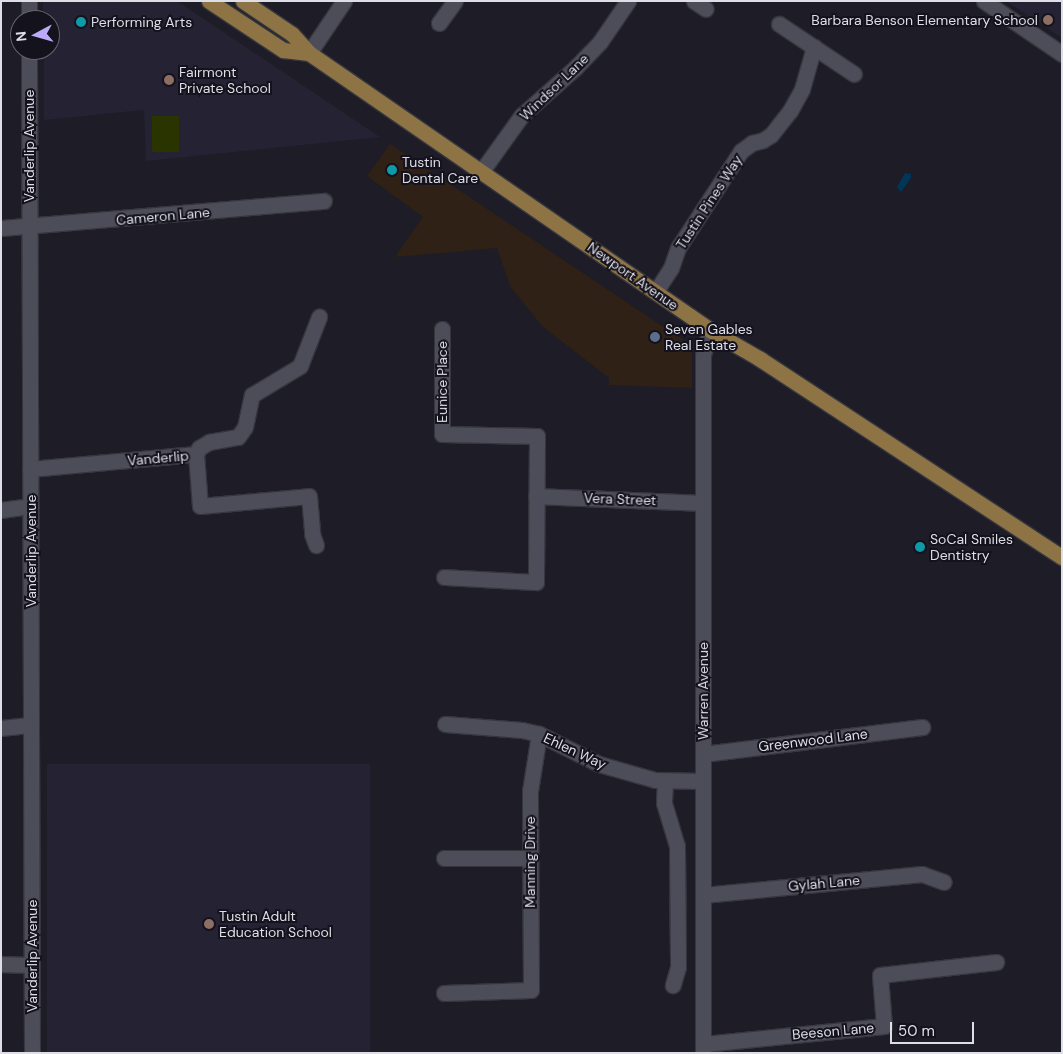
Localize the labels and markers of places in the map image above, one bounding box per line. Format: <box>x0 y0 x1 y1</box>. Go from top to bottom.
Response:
place label: Barbara Benson Elementary School <box>811 12 1038 28</box>
place label: Performing Arts <box>91 14 192 30</box>
marker: Barbara Benson Elementary School <box>1042 14 1054 26</box>
marker: Performing Arts <box>75 16 87 28</box>
place label: Fairmont Private School <box>179 64 271 96</box>
marker: Fairmont Private School <box>163 74 175 86</box>
place label: Tustin Dental Care <box>402 154 478 186</box>
marker: Tustin Dental Care <box>386 164 398 176</box>
place label: Seven Gables Real Estate <box>665 321 753 354</box>
marker: Seven Gables Real Estate <box>649 331 661 343</box>
place label: SoCal Smiles Dentistry <box>930 531 1013 564</box>
marker: SoCal Smiles Dentistry <box>914 541 926 553</box>
place label: Tustin Adult Education School <box>219 908 332 940</box>
marker: Tustin Adult Education School <box>203 918 215 930</box>

